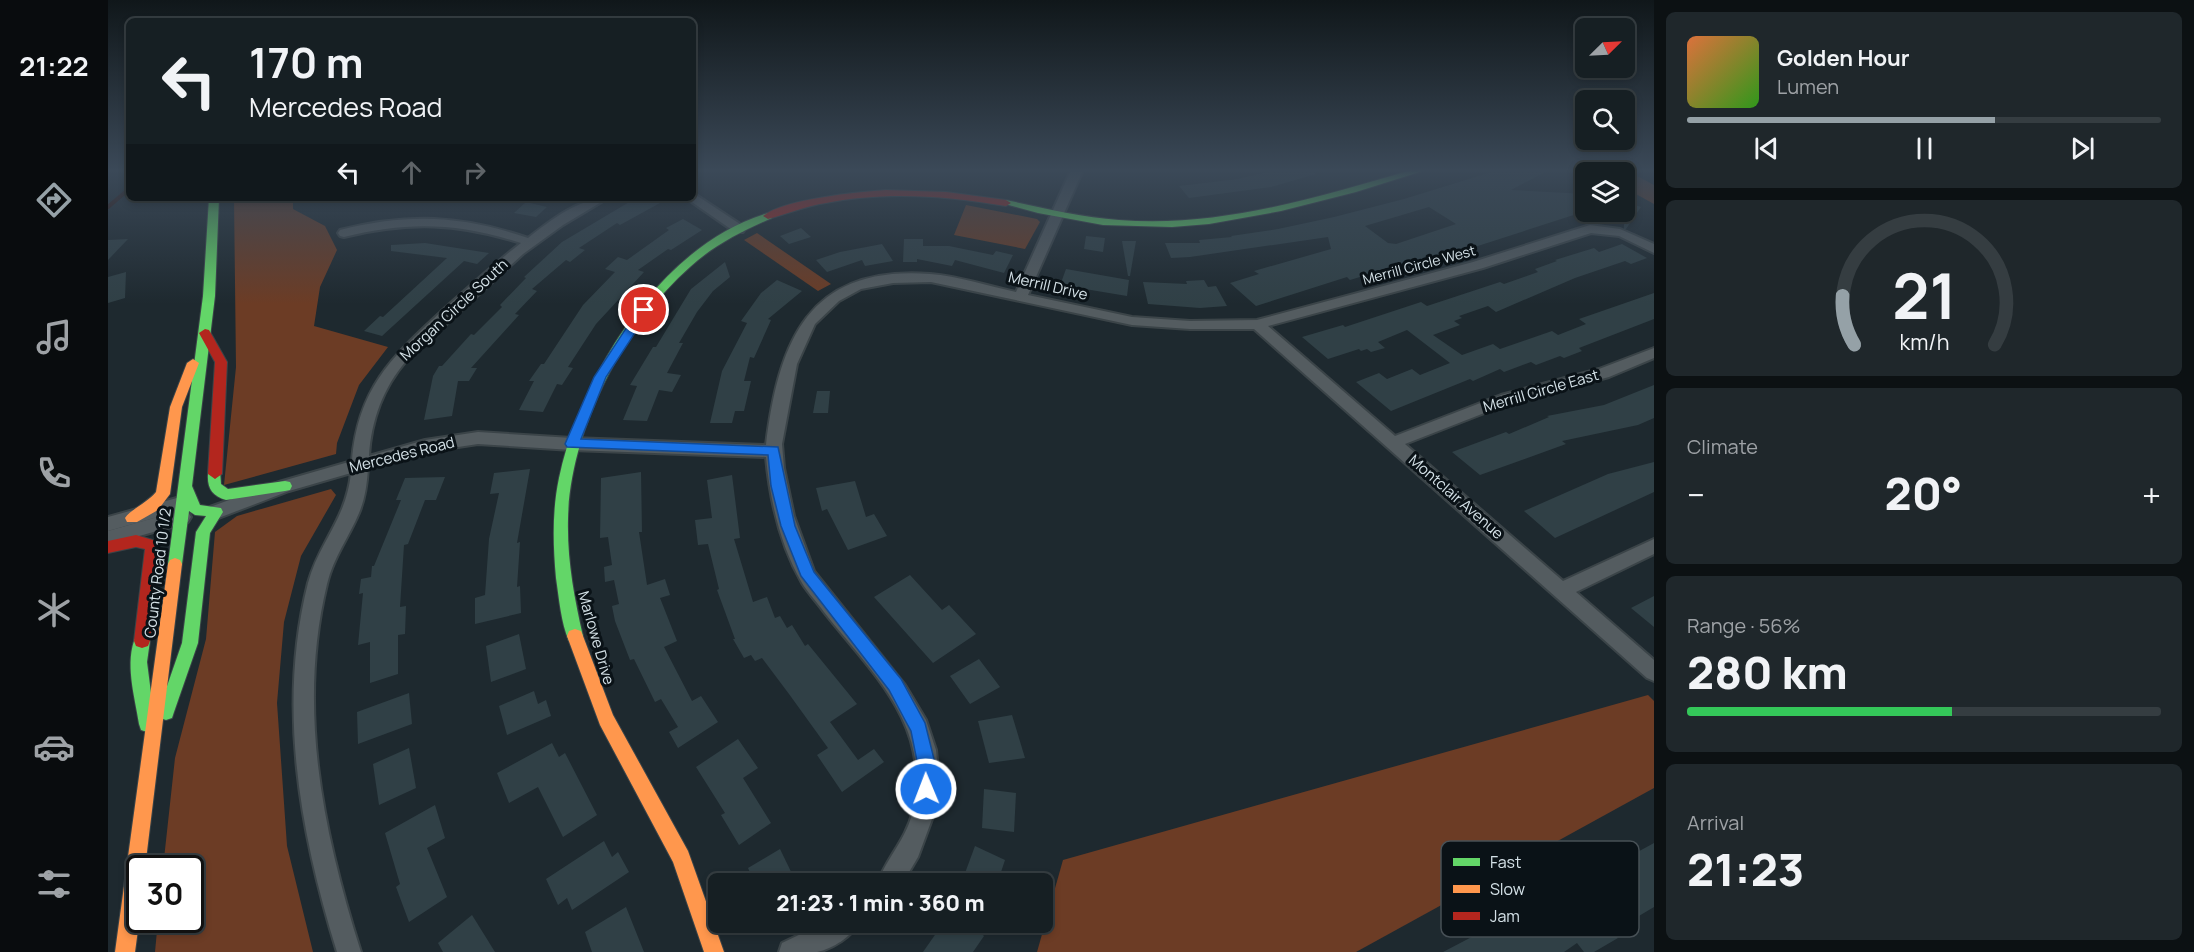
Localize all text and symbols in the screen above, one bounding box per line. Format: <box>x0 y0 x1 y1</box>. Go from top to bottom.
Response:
north arrow <box>1575 18 1635 78</box>
map controls <box>1575 18 1635 222</box>
text: 170 m <box>249 33 364 91</box>
icon: left <box>150 42 228 120</box>
text: Golden Hour <box>1777 43 1910 73</box>
text: 21:22 <box>19 47 89 84</box>
text: Lumen <box>1777 73 1839 100</box>
text: Mercedes Road <box>249 88 443 125</box>
button: search <box>1575 90 1635 150</box>
icon: previous <box>1750 132 1783 165</box>
icon: pause <box>1908 132 1941 165</box>
icon: next <box>2066 132 2099 165</box>
icon: left <box>332 156 365 189</box>
icon: ahead <box>395 156 428 189</box>
icon: right <box>458 156 491 189</box>
button: layers <box>1575 162 1635 222</box>
icon: directions <box>33 179 75 221</box>
street label: Merrill Circle West <box>1360 240 1478 289</box>
text: 21 <box>1892 252 1956 338</box>
street label: Morgan Circle South <box>395 254 512 365</box>
street label: Merrill Drive <box>1006 266 1090 305</box>
pin <box>618 284 669 335</box>
icon: arrive <box>627 293 660 326</box>
icon: music <box>33 316 75 358</box>
text: km/h <box>1899 327 1949 356</box>
street label: Merrill Circle East <box>1481 364 1601 417</box>
street label: Mercedes Road <box>347 431 457 478</box>
text: Climate <box>1687 433 1758 460</box>
street label: Montclair Avenue <box>1404 450 1508 544</box>
icon: phone <box>33 452 75 494</box>
text: 20° <box>1885 462 1962 524</box>
text: − <box>1687 472 1705 517</box>
text: + <box>2142 472 2161 517</box>
street label: County Road 10 1/2 <box>139 507 176 639</box>
icon: climate <box>33 589 75 631</box>
street label: Marlowe Drive <box>573 589 620 687</box>
text: Range · 56% <box>1687 612 1801 639</box>
text: 280 km <box>1687 641 1848 703</box>
icon: car <box>33 726 75 768</box>
position arrow <box>894 757 958 821</box>
text: Arrival <box>1687 809 1744 836</box>
text: 21:23 <box>1687 838 1804 900</box>
legend <box>1441 841 1639 937</box>
text: Fast <box>1490 851 1521 873</box>
speed limit sign: 30 <box>126 855 204 933</box>
icon: filters <box>33 863 75 905</box>
text: Slow <box>1490 878 1525 900</box>
text: 21:23 · 1 min · 360 m <box>776 888 985 918</box>
text: Jam <box>1490 905 1520 927</box>

